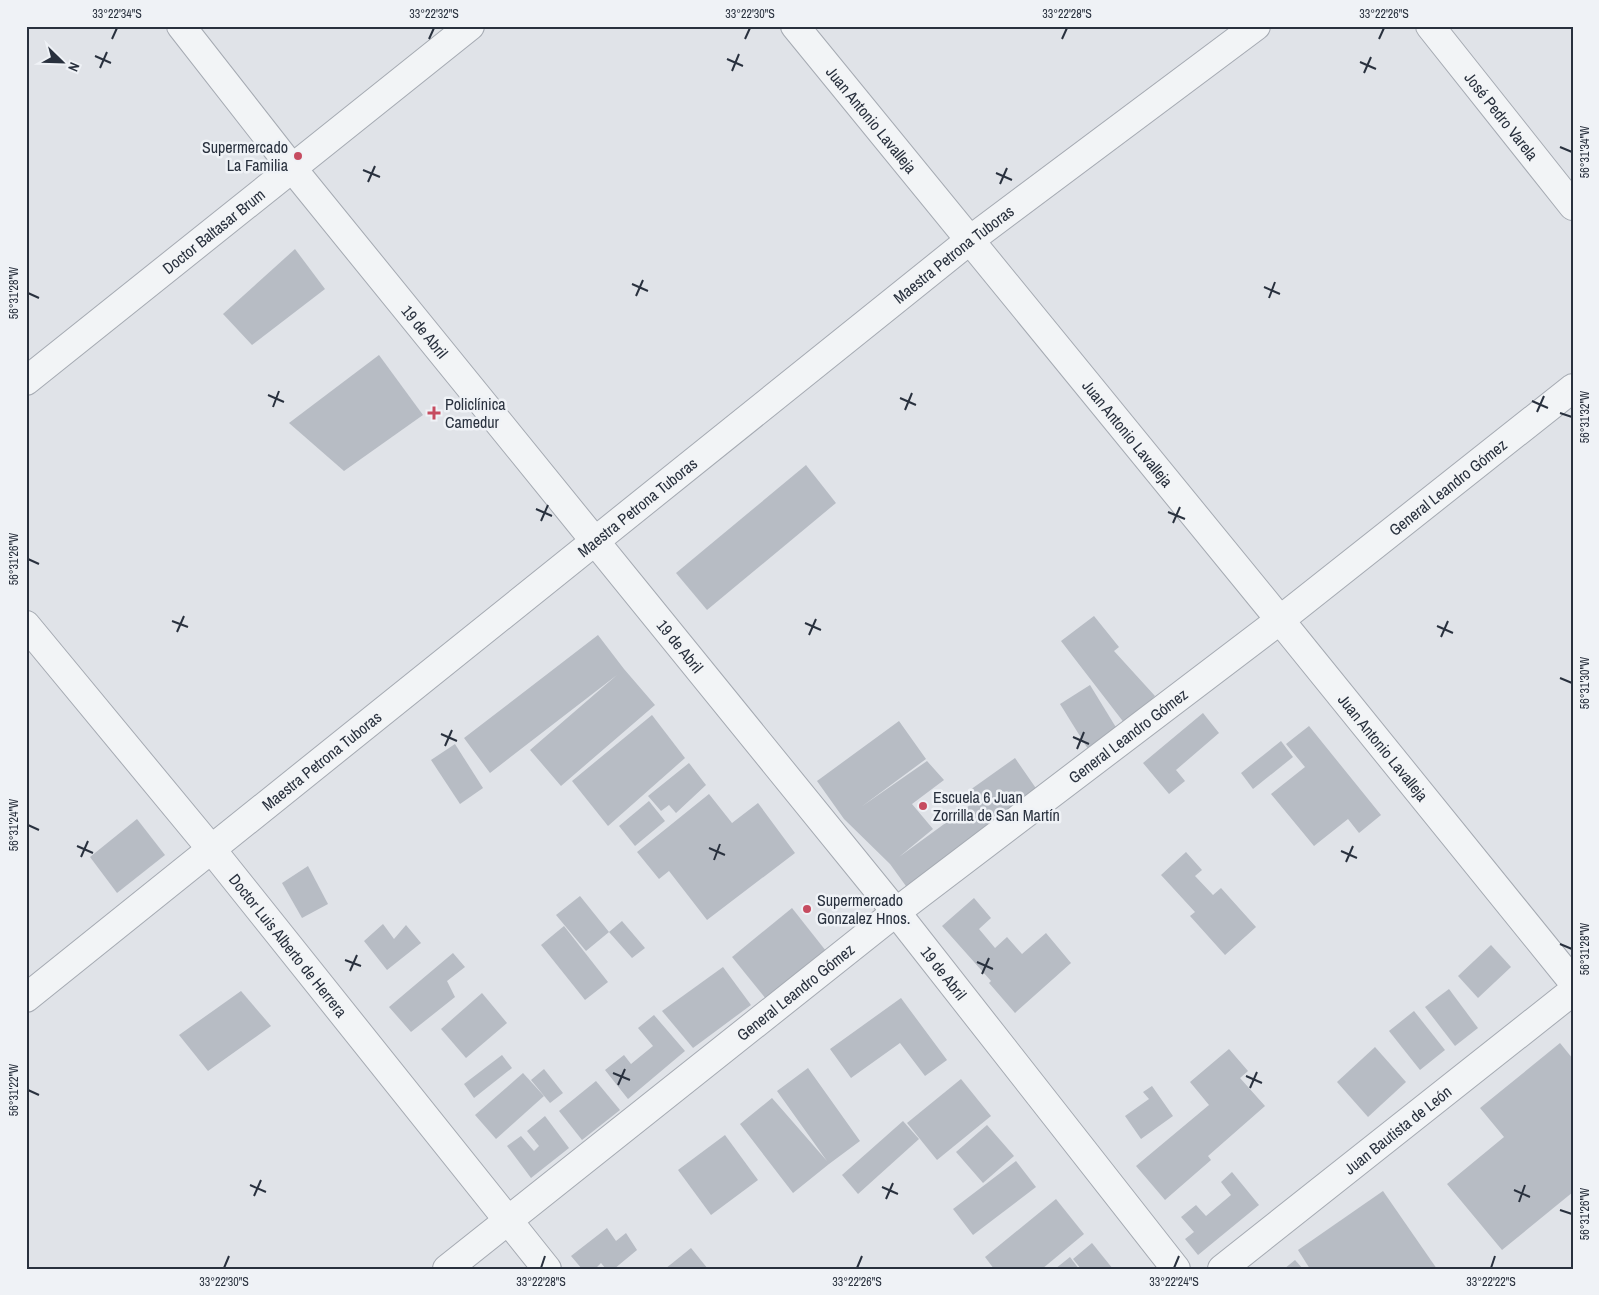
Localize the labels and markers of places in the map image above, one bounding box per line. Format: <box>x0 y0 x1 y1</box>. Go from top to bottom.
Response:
place label: Supermercado La Familia <box>202 136 289 176</box>
marker: Supermercado La Familia <box>292 150 304 162</box>
place label: Policlínica Camedur <box>445 393 506 433</box>
marker: Policlínica Camedur <box>427 406 441 420</box>
place label: Escuela 6 Juan Zorrilla de San Martín <box>933 786 1060 826</box>
marker: Escuela 6 Juan Zorrilla de San Martín <box>917 800 929 812</box>
place label: Supermercado Gonzalez Hnos. <box>817 889 910 929</box>
marker: Supermercado Gonzalez Hnos. <box>801 903 813 915</box>

